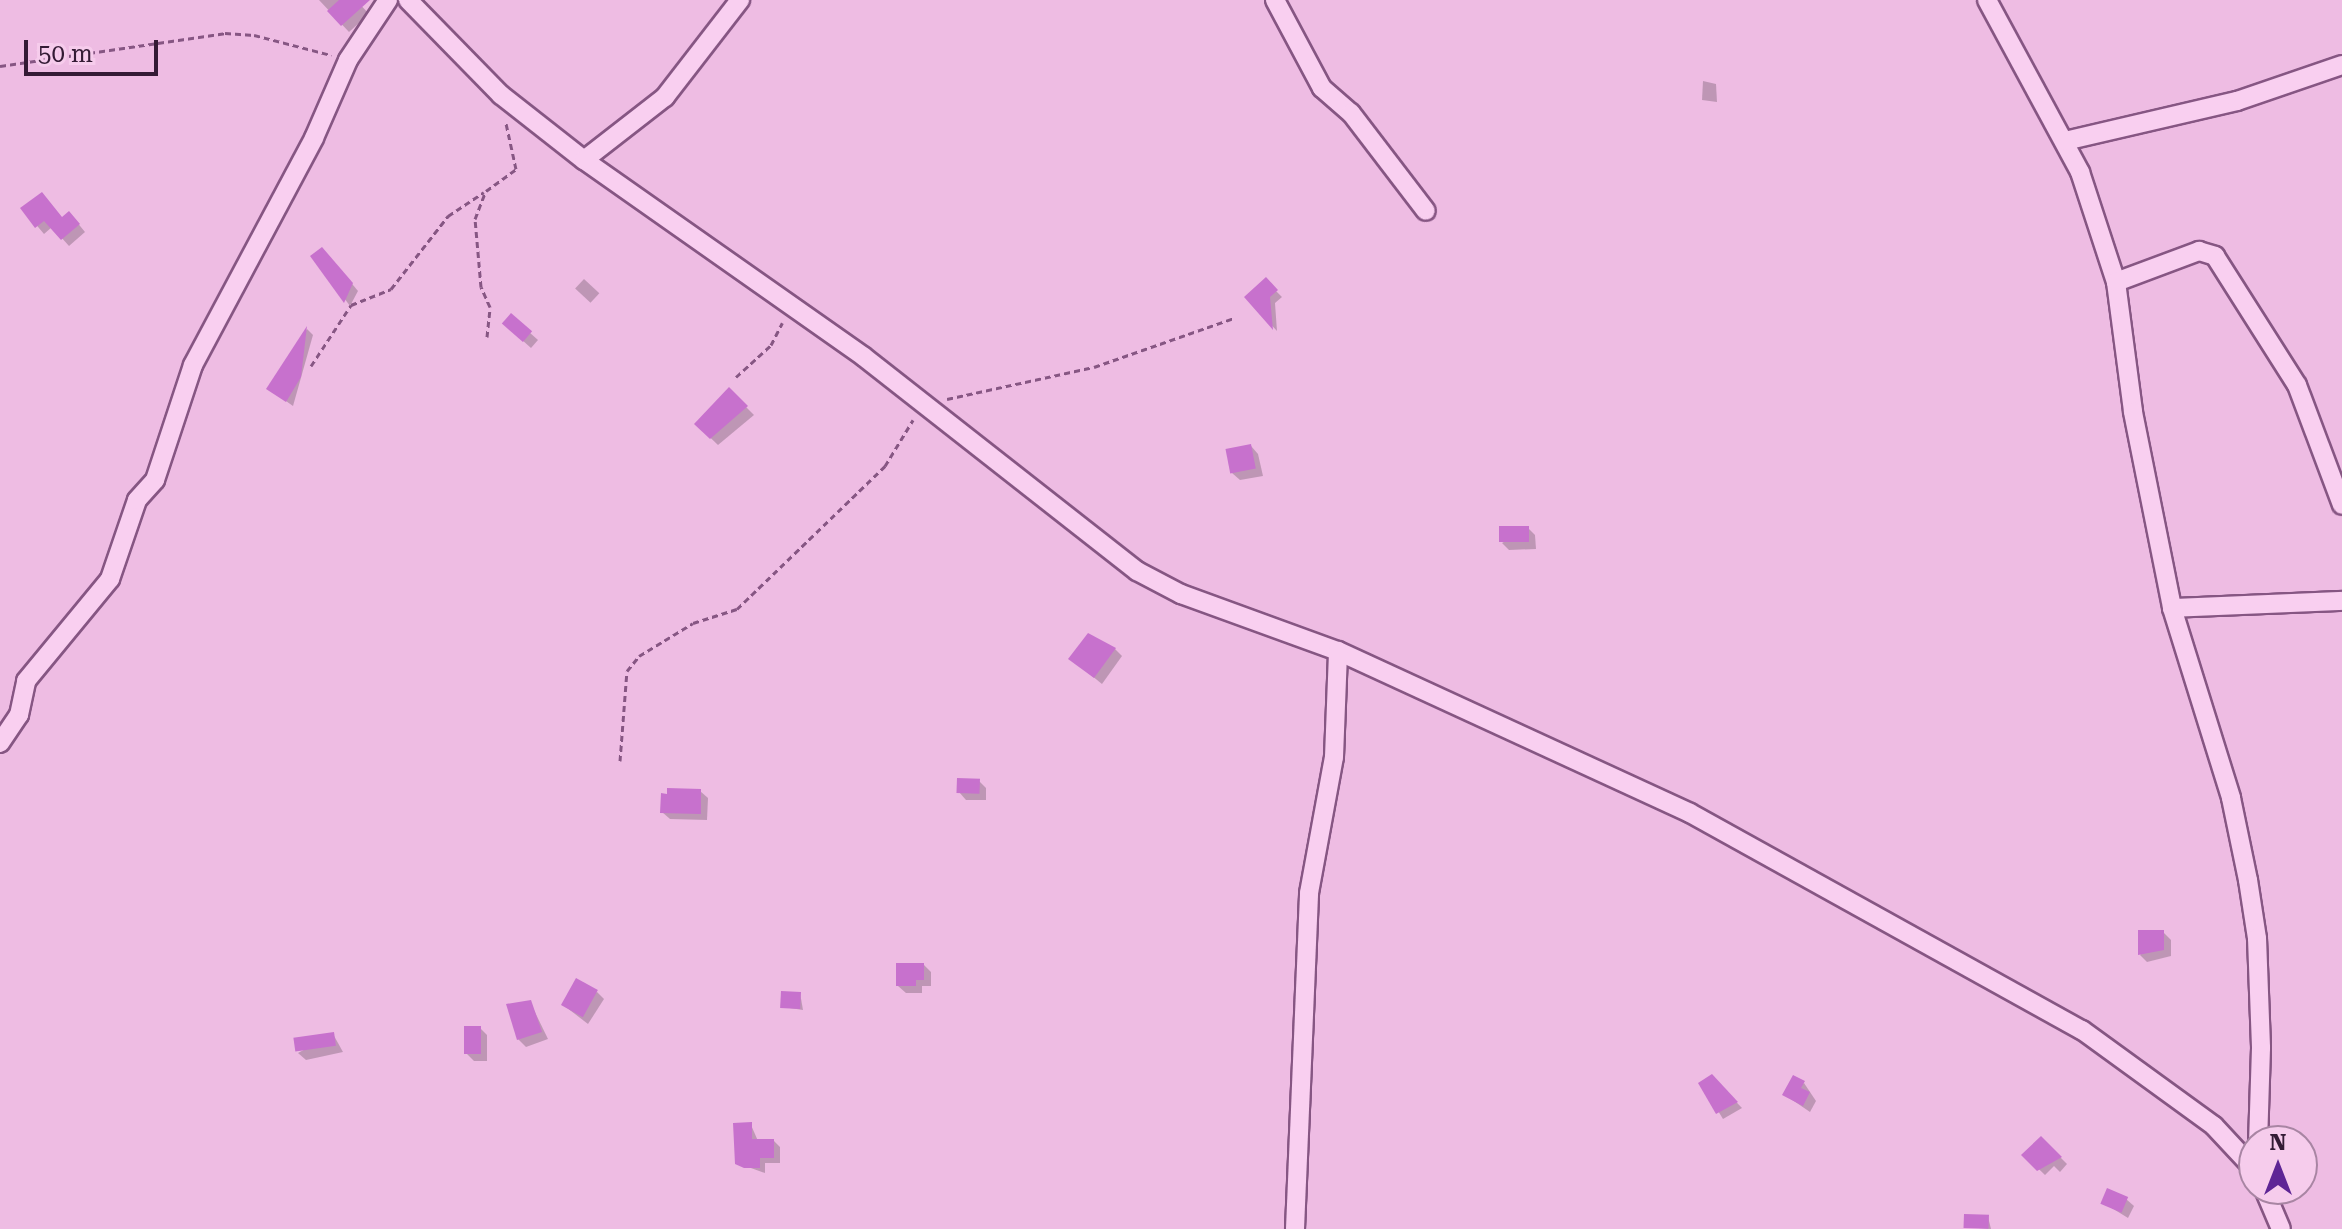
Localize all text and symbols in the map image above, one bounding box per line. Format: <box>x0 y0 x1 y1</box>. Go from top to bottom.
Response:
scale bar <box>28 24 162 74</box>
text: 50 m <box>38 40 93 68</box>
north arrow <box>2238 1125 2318 1205</box>
text: N <box>2270 1130 2286 1155</box>

